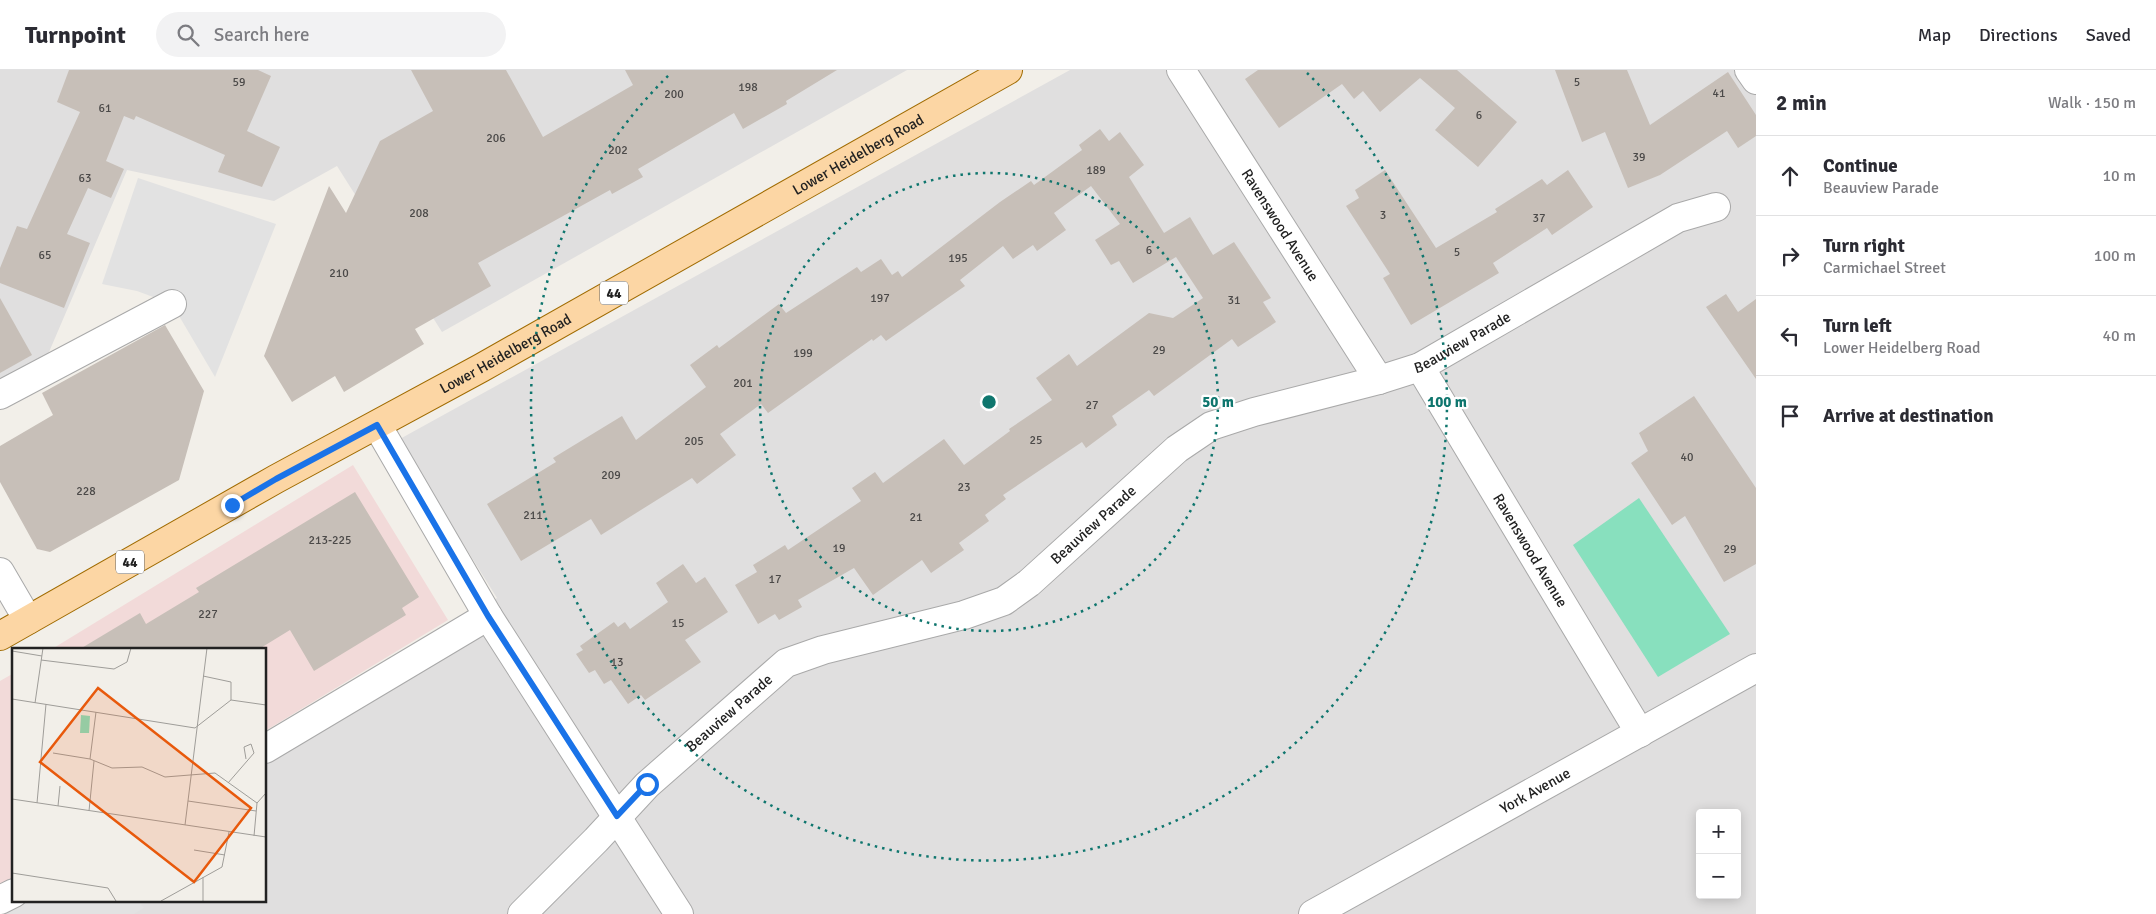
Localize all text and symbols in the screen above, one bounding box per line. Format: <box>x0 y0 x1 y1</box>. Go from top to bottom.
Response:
search box <box>156 12 506 57</box>
text: Turnpoint <box>25 20 126 50</box>
icon: search <box>174 21 202 49</box>
text: Search here <box>214 23 309 47</box>
text: Map <box>1918 24 1951 46</box>
text: Directions <box>1979 24 2058 46</box>
text: Saved <box>2086 24 2131 46</box>
house number: 59 <box>233 75 245 90</box>
house number: 5 <box>1574 75 1580 90</box>
house number: 198 <box>738 80 758 95</box>
house number: 41 <box>1713 86 1725 101</box>
house number: 200 <box>664 87 684 102</box>
text: 2 min <box>1776 90 1827 116</box>
text: Walk · 150 m <box>2048 93 2136 113</box>
house number: 61 <box>99 101 111 116</box>
house number: 6 <box>1476 108 1482 123</box>
street label: Lower Heidelberg Road <box>789 110 927 199</box>
house number: 206 <box>486 131 506 146</box>
house number: 202 <box>608 143 628 158</box>
house number: 39 <box>1633 150 1645 165</box>
text: Continue <box>1823 154 1898 178</box>
icon: ahead <box>1776 162 1804 190</box>
house number: 189 <box>1086 163 1106 178</box>
street label: Ravenswood Avenue <box>1238 166 1323 285</box>
text: 10 m <box>2102 166 2136 186</box>
house number: 63 <box>79 171 91 186</box>
text: Beauview Parade <box>1823 178 1939 198</box>
house number: 208 <box>409 206 429 221</box>
house number: 3 <box>1380 208 1386 223</box>
house number: 37 <box>1533 211 1545 226</box>
text: Turn right <box>1823 234 1905 258</box>
icon: right <box>1776 242 1804 270</box>
house number: 6 <box>1146 243 1152 258</box>
house number: 5 <box>1454 245 1460 260</box>
text: 100 m <box>2094 246 2136 266</box>
house number: 65 <box>39 248 51 263</box>
house number: 195 <box>948 251 968 266</box>
text: Carmichael Street <box>1823 258 1946 278</box>
house number: 210 <box>329 266 349 281</box>
road number: 44 <box>600 282 628 304</box>
house number: 197 <box>870 291 890 306</box>
house number: 31 <box>1228 293 1240 308</box>
street label: Beauview Parade <box>1412 308 1514 377</box>
street label: Lower Heidelberg Road <box>437 310 575 398</box>
text: Turn left <box>1823 314 1892 338</box>
icon: left <box>1776 322 1804 350</box>
text: 40 m <box>2102 326 2136 346</box>
text: Lower Heidelberg Road <box>1823 338 1981 358</box>
house number: 29 <box>1153 343 1165 358</box>
house number: 199 <box>793 346 813 361</box>
house number: 201 <box>733 376 753 391</box>
centre of rings <box>980 393 998 411</box>
text: 50 m <box>1202 393 1234 411</box>
text: 100 m <box>1427 393 1467 411</box>
house number: 27 <box>1086 398 1098 413</box>
icon: arrive <box>1776 402 1804 430</box>
text: Arrive at destination <box>1823 404 1994 428</box>
house number: 25 <box>1030 433 1042 448</box>
house number: 205 <box>684 434 704 449</box>
house number: 40 <box>1681 450 1693 465</box>
house number: 209 <box>601 468 621 483</box>
house number: 23 <box>958 480 970 495</box>
street label: Beauview Parade <box>1047 482 1140 568</box>
house number: 228 <box>76 484 96 499</box>
street label: Ravenswood Avenue <box>1489 490 1571 611</box>
route end <box>221 494 244 517</box>
house number: 211 <box>523 508 543 523</box>
house number: 21 <box>910 510 922 525</box>
house number: 213-225 <box>308 533 352 548</box>
house number: 19 <box>833 541 845 556</box>
house number: 29 <box>1724 542 1736 557</box>
road number: 44 <box>116 551 144 574</box>
house number: 17 <box>769 572 781 587</box>
house number: 227 <box>198 607 218 622</box>
house number: 15 <box>672 616 684 631</box>
inset map <box>12 648 266 902</box>
house number: 13 <box>611 655 623 670</box>
street label: Beauview Parade <box>682 670 776 756</box>
street label: York Avenue <box>1497 764 1573 817</box>
route start <box>636 773 659 796</box>
map controls <box>1696 809 1741 899</box>
button: + <box>1696 809 1741 854</box>
button: − <box>1696 854 1741 899</box>

